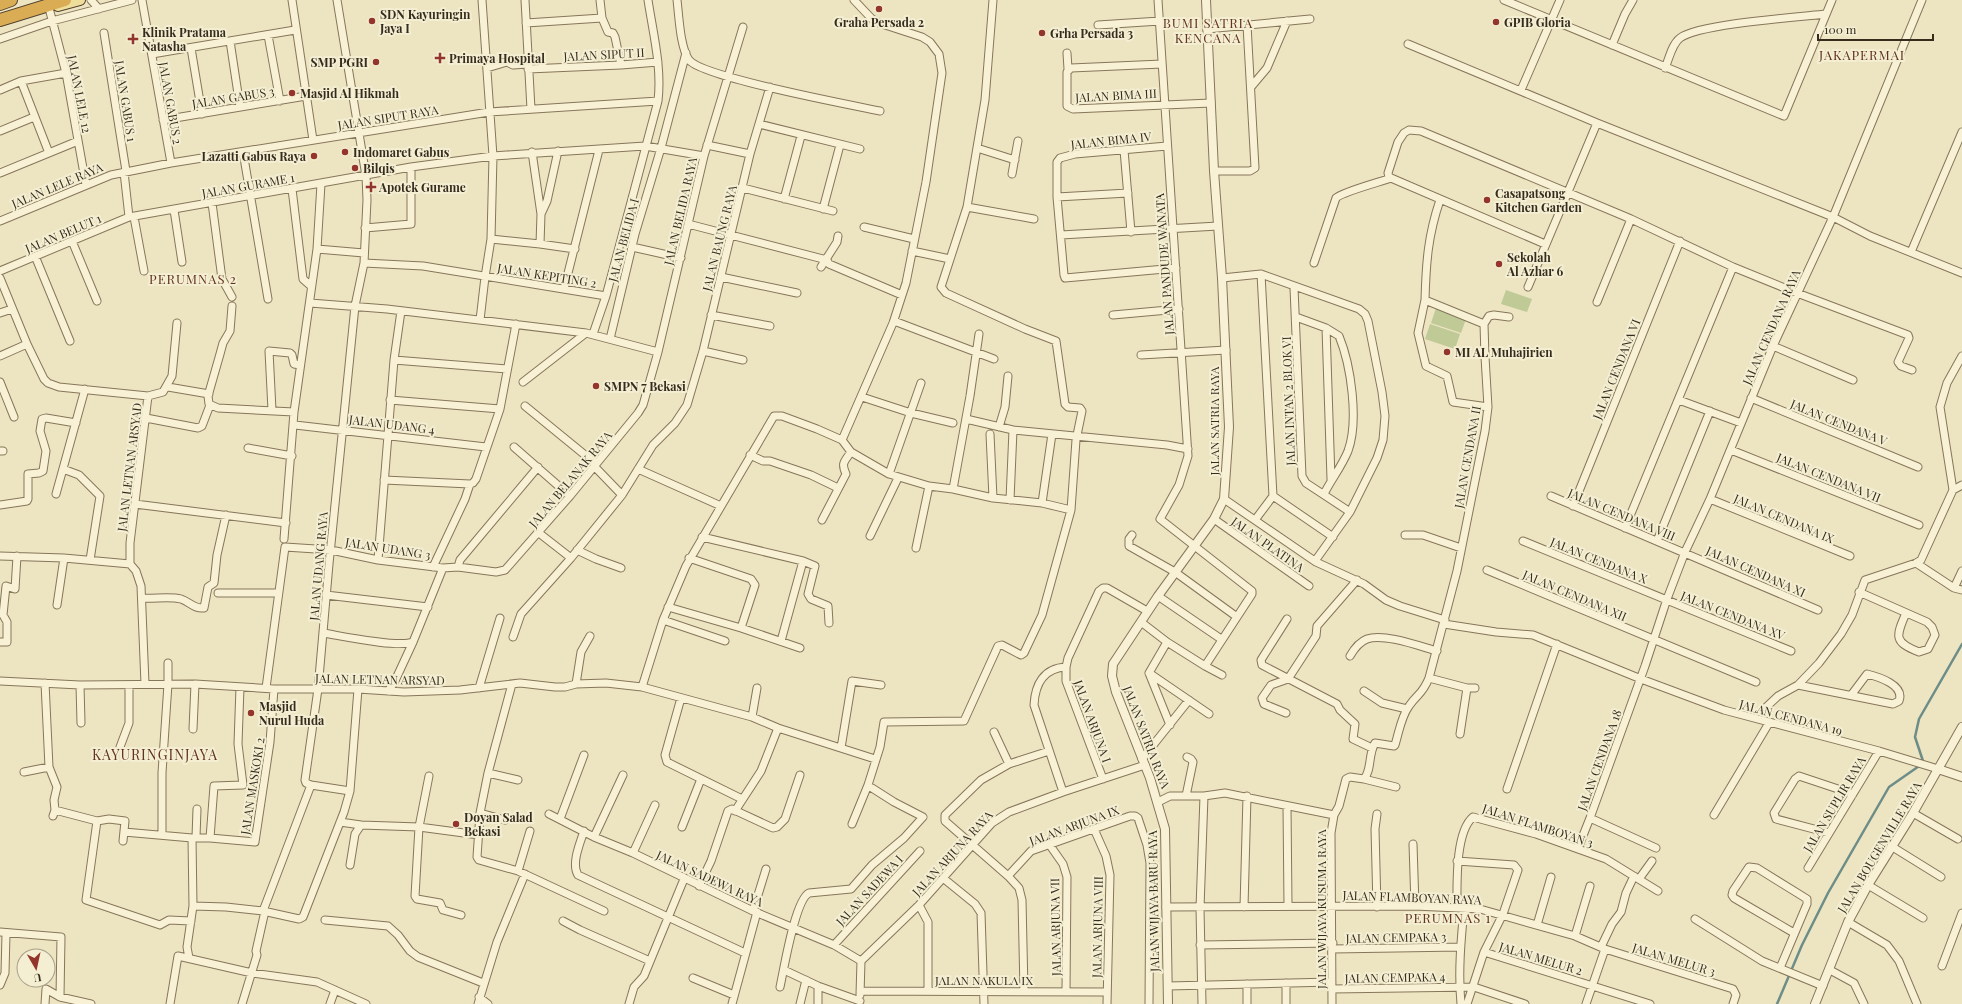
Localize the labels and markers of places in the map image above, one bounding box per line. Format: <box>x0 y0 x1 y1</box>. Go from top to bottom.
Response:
marker: Graha Persada 2 <box>874 4 884 14</box>
place label: SDN Kayuringin Jaya I <box>379 6 471 36</box>
place label: Graha Persada 2 <box>834 14 924 30</box>
place label: GPIB Gloria <box>1504 14 1571 30</box>
marker: SDN Kayuringin Jaya I <box>367 16 377 26</box>
marker: GPIB Gloria <box>1491 17 1501 27</box>
place label: Klinik Pratama Natasha <box>142 24 227 54</box>
place label: Grha Persada 3 <box>1050 25 1133 41</box>
marker: Grha Persada 3 <box>1037 28 1047 38</box>
marker: Klinik Pratama Natasha <box>127 33 139 45</box>
place label: Primaya Hospital <box>449 50 545 66</box>
marker: Primaya Hospital <box>434 52 446 64</box>
place label: SMP PGRI <box>310 54 368 70</box>
marker: SMP PGRI <box>371 57 381 67</box>
place label: Masjid Al Hikmah <box>300 85 400 101</box>
marker: Masjid Al Hikmah <box>287 88 297 98</box>
place label: Indomaret Gabus <box>353 144 450 160</box>
marker: Indomaret Gabus <box>340 147 350 157</box>
place label: Lazatti Gabus Raya <box>201 148 307 164</box>
marker: Lazatti Gabus Raya <box>309 151 319 161</box>
place label: Bilqis <box>363 160 395 176</box>
marker: Bilqis <box>350 163 360 173</box>
place label: Apotek Gurame <box>378 179 466 195</box>
marker: Apotek Gurame <box>366 182 376 192</box>
place label: Casapatsong Kitchen Garden <box>1495 185 1583 215</box>
marker: Casapatsong Kitchen Garden <box>1482 195 1492 205</box>
place label: Sekolah Al Azhar 6 <box>1506 249 1563 279</box>
marker: Sekolah Al Azhar 6 <box>1494 259 1504 269</box>
place label: MI AL Muhajirien <box>1455 344 1553 360</box>
marker: MI AL Muhajirien <box>1442 347 1452 357</box>
place label: SMPN 7 Bekasi <box>604 378 686 394</box>
marker: SMPN 7 Bekasi <box>591 381 601 391</box>
place label: Masjid Nurul Huda <box>259 698 325 728</box>
marker: Masjid Nurul Huda <box>246 708 256 718</box>
place label: Doyan Salad Bekasi <box>464 809 533 839</box>
marker: Doyan Salad Bekasi <box>451 819 461 829</box>

